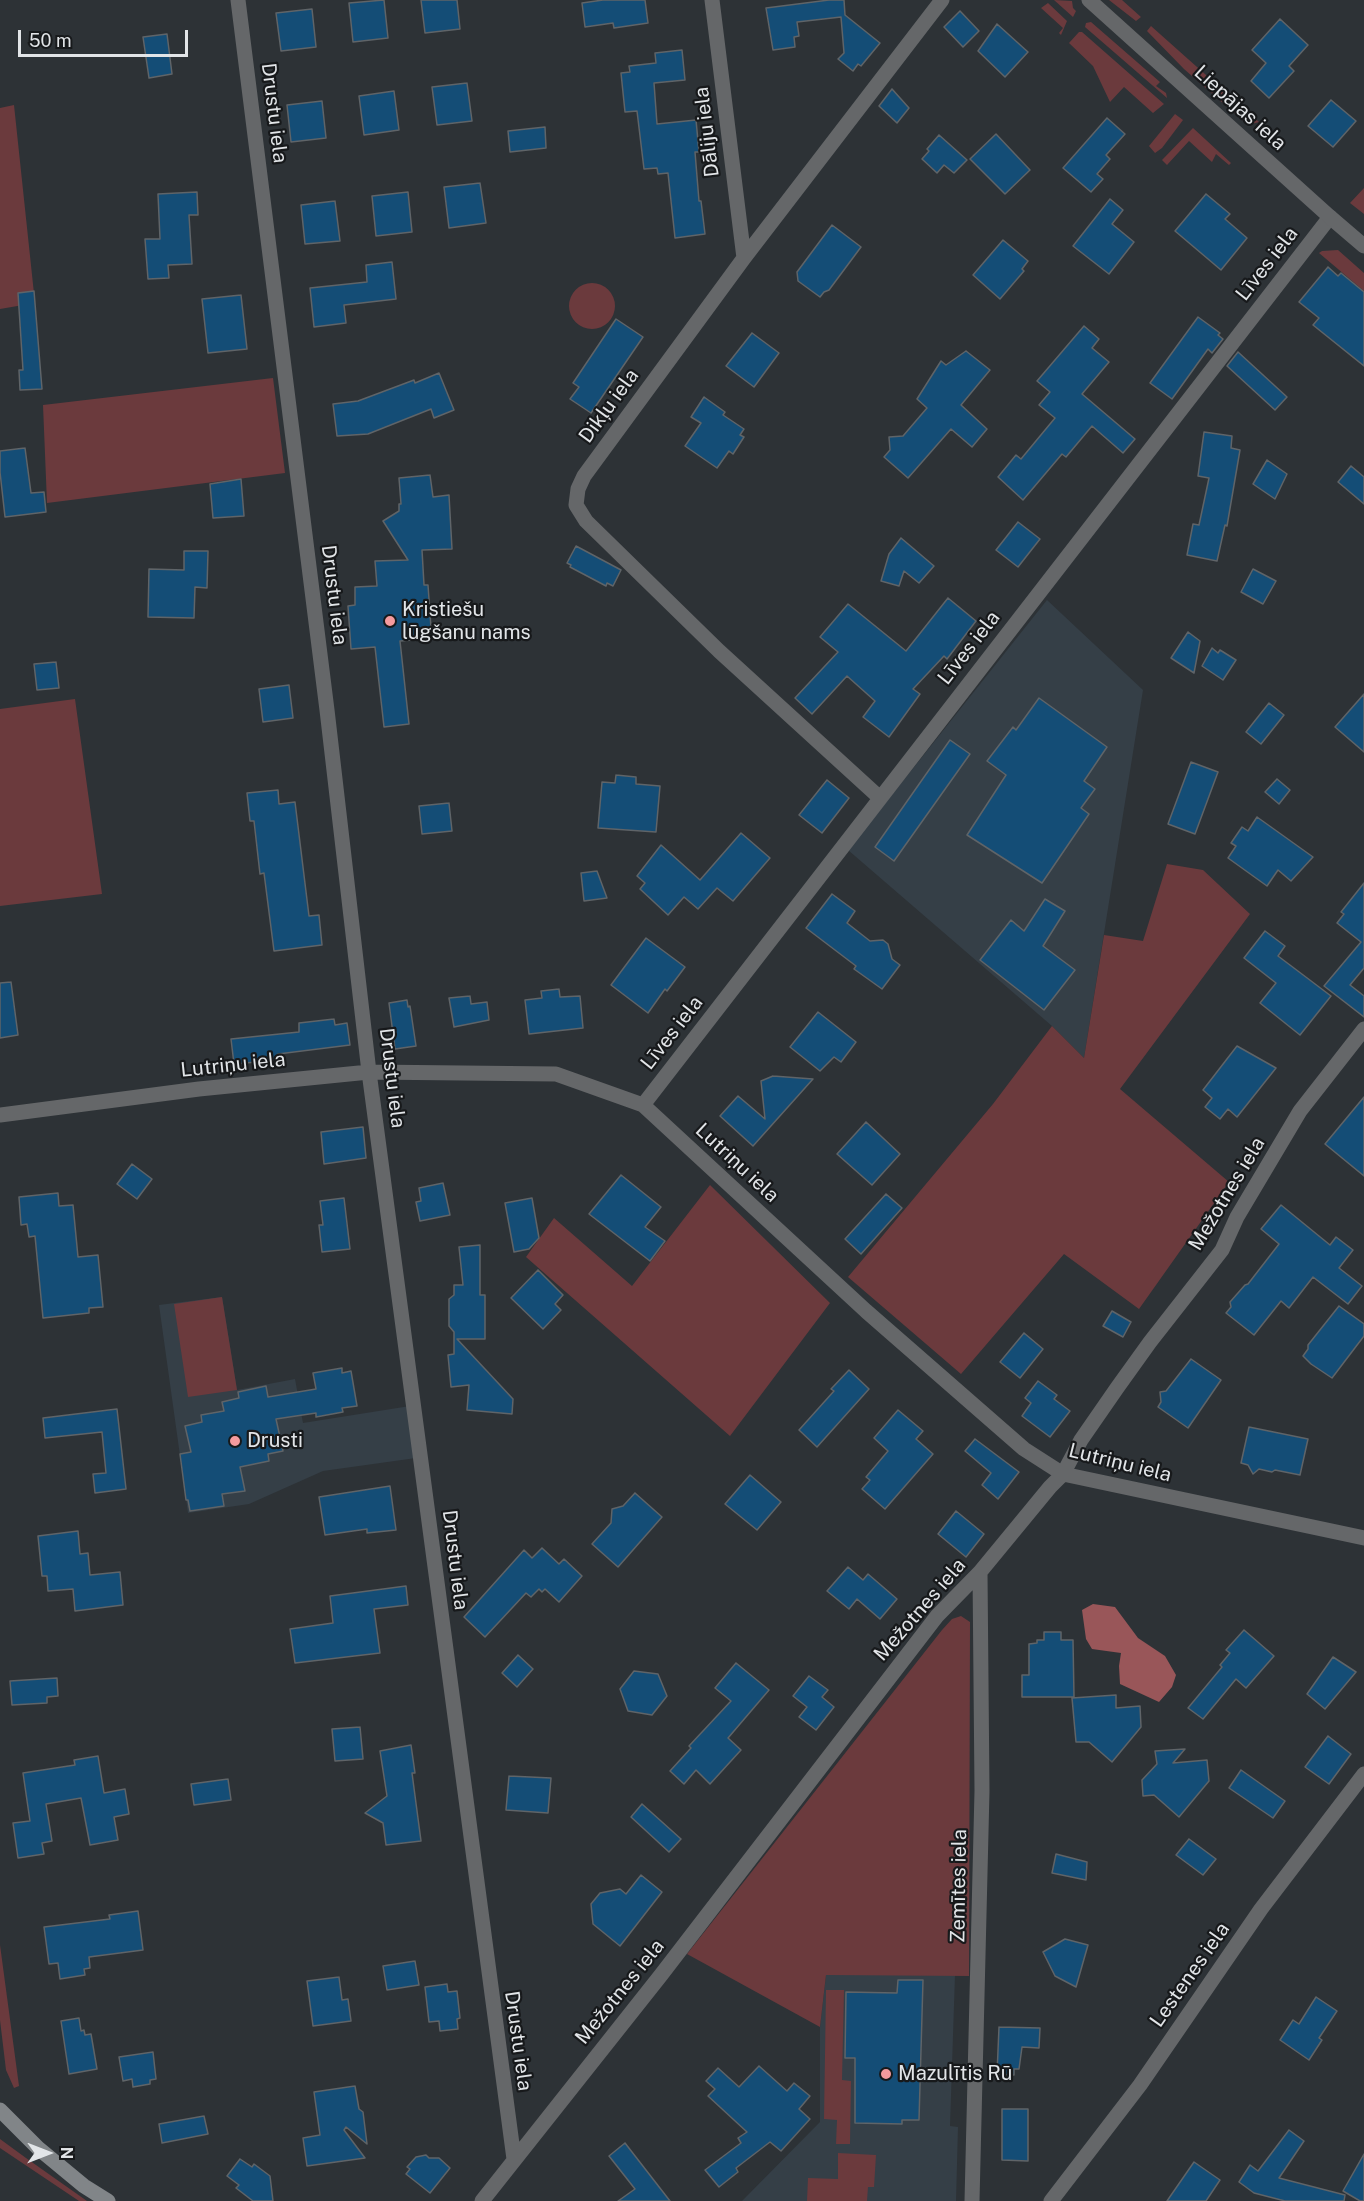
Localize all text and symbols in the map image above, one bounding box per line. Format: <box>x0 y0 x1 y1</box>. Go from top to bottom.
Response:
scale bar <box>21 18 190 56</box>
text: 50 m <box>29 30 72 51</box>
street label: Liepājas iela <box>1189 61 1291 155</box>
street label: Drustu iela <box>256 62 292 164</box>
street label: Dāliju iela <box>690 85 724 179</box>
street label: Līves iela <box>1231 222 1303 306</box>
street label: Dikļu iela <box>574 364 644 448</box>
street label: Drustu iela <box>316 544 352 646</box>
place label: Kristiešu lūgšanu nams <box>402 598 531 645</box>
street label: Līves iela <box>933 606 1005 690</box>
marker: Kristiešu lūgšanu nams <box>383 614 397 628</box>
street label: Līves iela <box>636 991 708 1075</box>
street label: Drustu iela <box>374 1027 410 1129</box>
street label: Lutriņu iela <box>179 1048 287 1082</box>
street label: Lutriņu iela <box>690 1118 784 1208</box>
street label: Mežotnes iela <box>1184 1133 1270 1255</box>
place label: Drusti <box>247 1429 303 1453</box>
marker: Drusti <box>228 1434 242 1448</box>
street label: Lutriņu iela <box>1066 1439 1174 1487</box>
street label: Drustu iela <box>437 1509 473 1611</box>
street label: Mežotnes iela <box>869 1554 971 1666</box>
street label: Zemītes iela <box>946 1829 972 1943</box>
street label: Lestenes iela <box>1145 1918 1235 2032</box>
street label: Mežotnes iela <box>570 1935 670 2049</box>
street label: Drustu iela <box>499 1989 537 2093</box>
place label: Mazulītis Rū <box>898 2062 1012 2086</box>
marker: Mazulītis Rū <box>879 2067 893 2081</box>
north arrow <box>18 2123 78 2183</box>
text: N <box>57 2147 76 2159</box>

